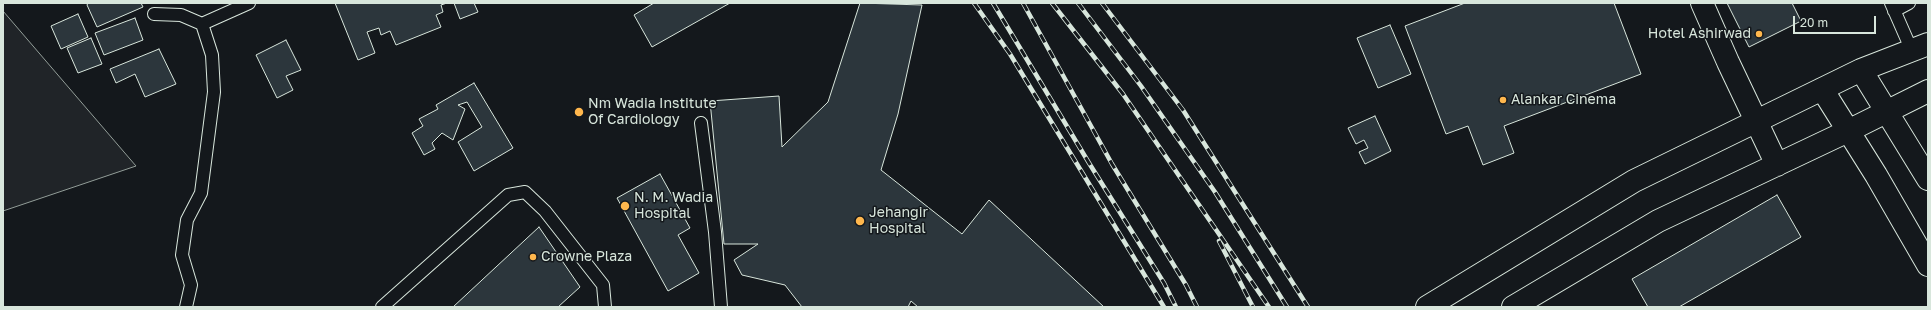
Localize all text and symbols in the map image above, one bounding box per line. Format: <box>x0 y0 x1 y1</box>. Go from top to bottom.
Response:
scale bar <box>1795 8 1878 34</box>
text: 20 m <box>1800 15 1828 30</box>
place label: Hotel Ashirwad <box>1648 26 1751 42</box>
marker: Hotel Ashirwad <box>1754 29 1764 39</box>
place label: Alankar Cinema <box>1511 92 1616 108</box>
marker: Alankar Cinema <box>1498 95 1508 105</box>
place label: Nm Wadia Institute Of Cardiology <box>588 96 717 128</box>
marker: Nm Wadia Institute Of Cardiology <box>573 106 585 118</box>
place label: N. M. Wadia Hospital <box>634 190 713 222</box>
marker: N. M. Wadia Hospital <box>619 200 631 212</box>
place label: Jehangir Hospital <box>869 205 928 238</box>
marker: Jehangir Hospital <box>854 215 866 227</box>
place label: Crowne Plaza <box>541 249 632 265</box>
marker: Crowne Plaza <box>528 252 538 262</box>

